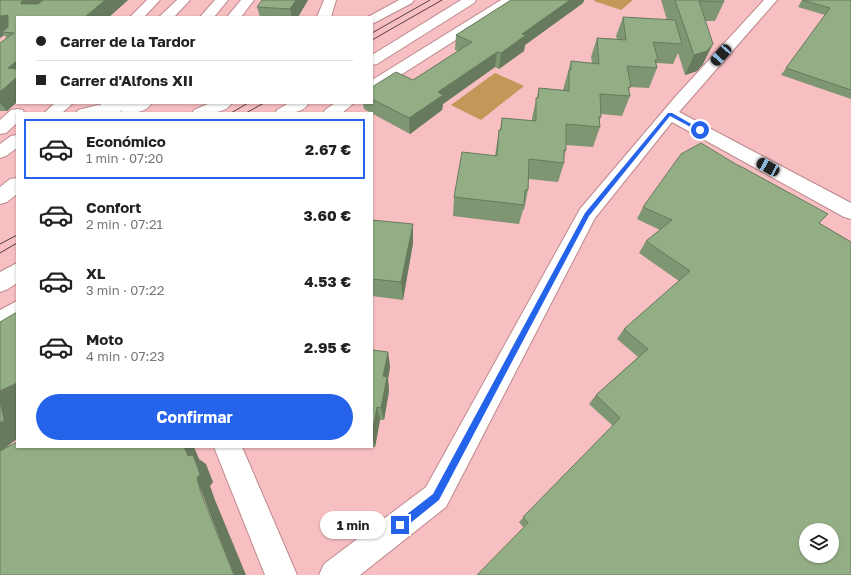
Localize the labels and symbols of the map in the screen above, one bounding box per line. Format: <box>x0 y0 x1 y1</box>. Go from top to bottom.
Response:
car <box>709 42 733 68</box>
route start <box>691 121 709 139</box>
car <box>755 156 781 178</box>
callout: 1 min <box>320 511 386 539</box>
route end <box>391 516 409 534</box>

